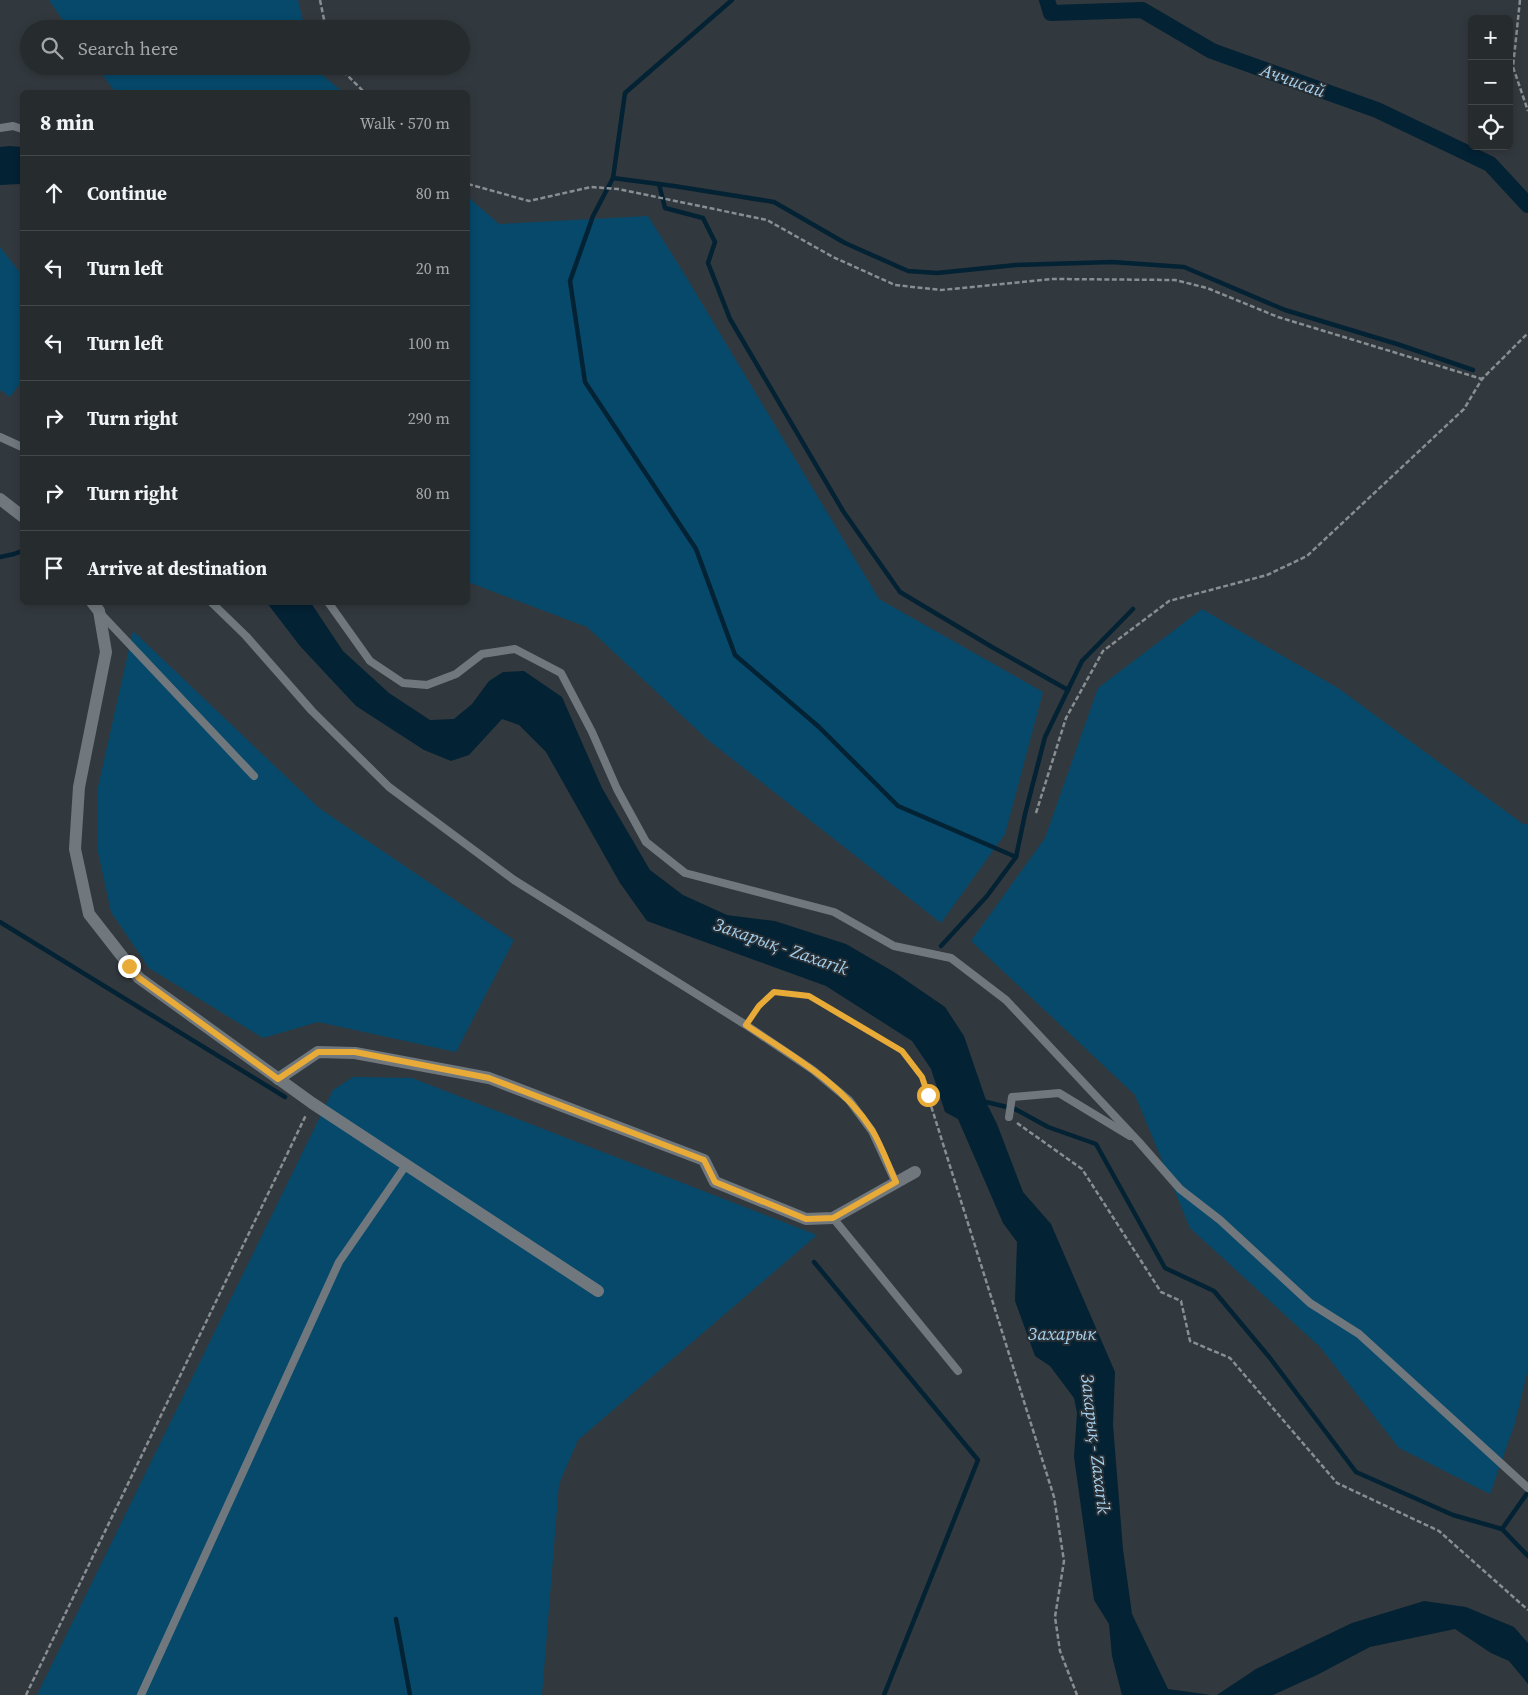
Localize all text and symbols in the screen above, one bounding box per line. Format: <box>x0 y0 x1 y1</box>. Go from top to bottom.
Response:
map controls <box>1468 15 1513 150</box>
button: + <box>1468 15 1513 60</box>
search box <box>20 20 470 75</box>
icon: search <box>38 34 66 62</box>
text: Search here <box>78 35 178 61</box>
water label: Аччисай <box>1256 56 1329 103</box>
button: − <box>1468 60 1513 105</box>
button: locate <box>1468 105 1513 150</box>
text: 8 min <box>40 108 95 137</box>
text: Walk · 570 m <box>360 112 450 134</box>
icon: ahead <box>40 179 68 207</box>
text: Continue <box>87 180 167 206</box>
text: 80 m <box>416 182 450 204</box>
icon: left <box>40 254 68 282</box>
text: Turn left <box>87 255 163 281</box>
text: 20 m <box>416 257 450 279</box>
icon: left <box>40 329 68 357</box>
text: Turn left <box>87 330 163 356</box>
text: 100 m <box>408 332 450 354</box>
icon: right <box>40 404 68 432</box>
text: Turn right <box>87 405 178 431</box>
text: 290 m <box>408 407 450 429</box>
icon: right <box>40 479 68 507</box>
text: Turn right <box>87 480 178 506</box>
text: 80 m <box>416 482 450 504</box>
icon: arrive <box>40 554 68 582</box>
text: Arrive at destination <box>87 555 267 581</box>
water label: Закарық - Zaxarik <box>710 911 852 981</box>
route end <box>118 955 141 978</box>
route start <box>917 1084 940 1107</box>
water label: Захарык <box>1028 1321 1096 1346</box>
water label: Закарық - Zaxarik <box>1075 1373 1117 1516</box>

